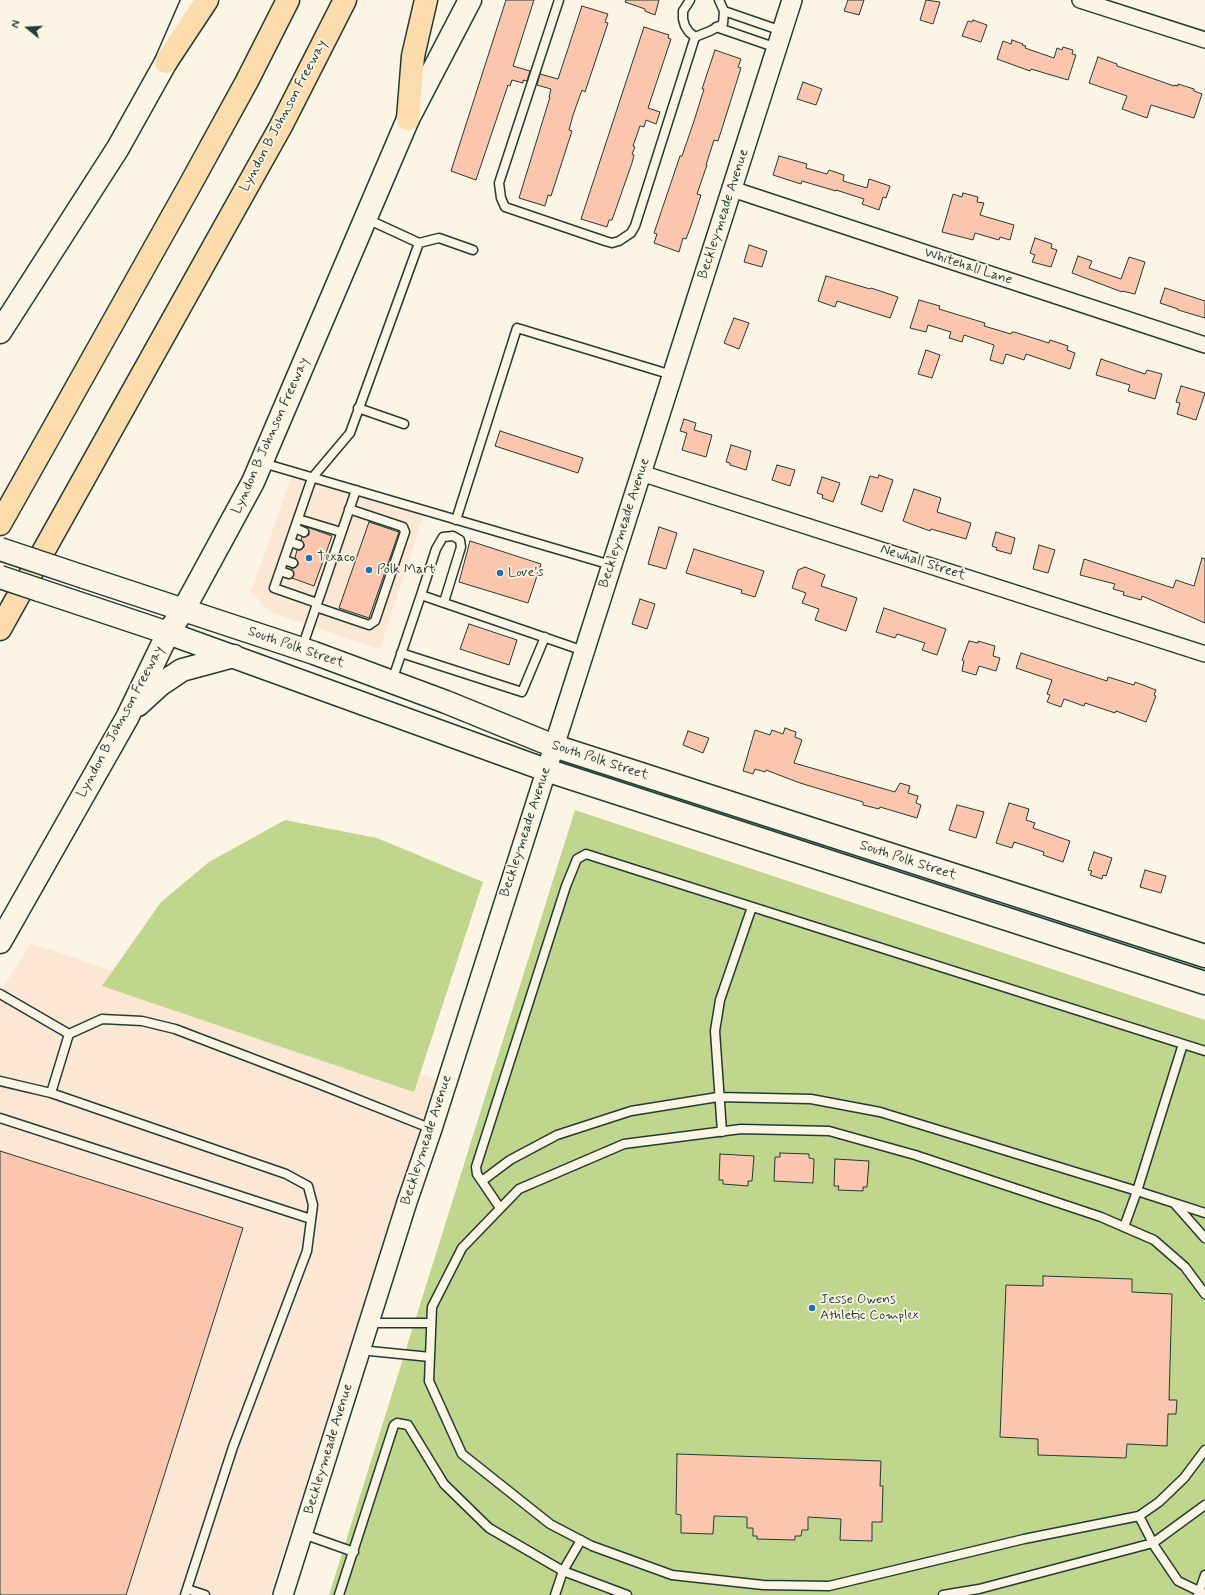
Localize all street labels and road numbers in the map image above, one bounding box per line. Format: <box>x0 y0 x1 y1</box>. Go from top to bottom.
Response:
street label: Lyndon B Johnson Freeway <box>237 37 331 195</box>
street label: Beckleymeade Avenue <box>695 147 753 281</box>
street label: Whitehall Lane <box>922 245 1014 289</box>
street label: Lyndon B Johnson Freeway <box>229 355 313 517</box>
street label: Beckleymeade Avenue <box>596 456 654 590</box>
street label: Newhall Street <box>878 541 968 585</box>
street label: South Polk Street <box>245 624 347 672</box>
street label: Lyndon B Johnson Freeway <box>74 643 168 801</box>
street label: South Polk Street <box>549 737 651 785</box>
street label: Beckleymeade Avenue <box>497 765 555 899</box>
street label: South Polk Street <box>857 837 959 885</box>
street label: Beckleymeade Avenue <box>398 1073 456 1207</box>
street label: Beckleymeade Avenue <box>301 1382 357 1516</box>

